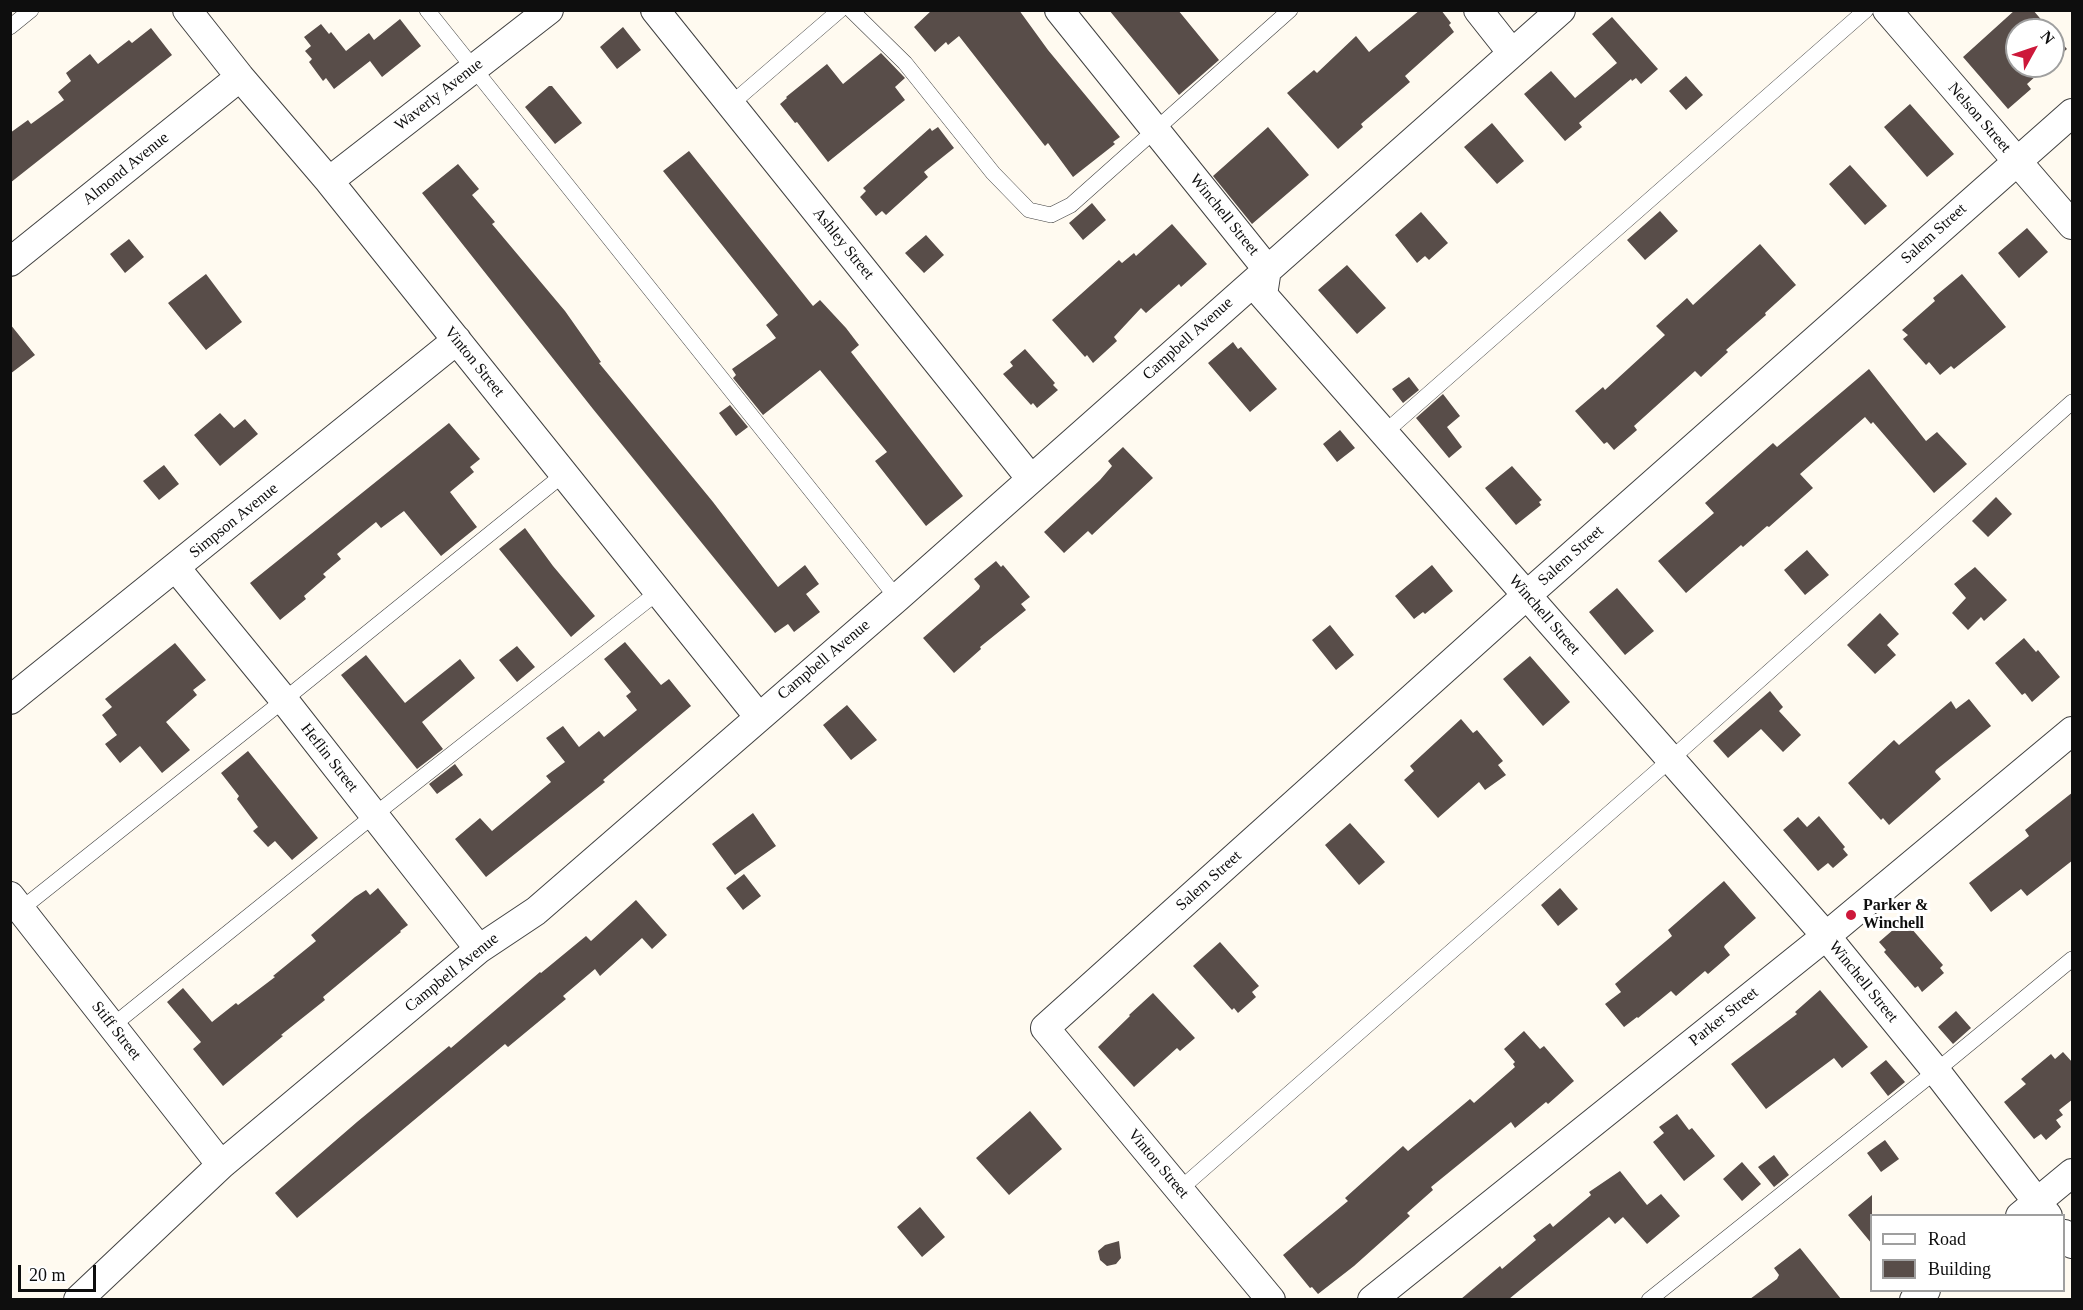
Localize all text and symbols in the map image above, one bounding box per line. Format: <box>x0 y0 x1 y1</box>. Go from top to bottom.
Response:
north arrow <box>2005 18 2065 78</box>
text: N <box>2037 28 2058 47</box>
street label: Waverly Avenue <box>391 55 487 135</box>
street label: Nelson Street <box>1943 79 2015 157</box>
street label: Almond Avenue <box>79 128 173 210</box>
street label: Winchell Street <box>1185 170 1263 260</box>
street label: Salem Street <box>1897 200 1971 268</box>
street label: Ashley Street <box>808 204 878 284</box>
street label: Campbell Avenue <box>1139 293 1237 385</box>
street label: Vinton Street <box>440 323 508 401</box>
street label: Simpson Avenue <box>186 479 282 563</box>
street label: Salem Street <box>1534 522 1608 590</box>
street label: Winchell Street <box>1504 571 1584 659</box>
street label: Campbell Avenue <box>774 616 874 704</box>
street label: Heflin Street <box>296 720 362 796</box>
street label: Salem Street <box>1172 847 1246 915</box>
place label: Parker & Winchell <box>1863 896 1928 934</box>
marker: Parker & Winchell <box>1844 908 1858 922</box>
street label: Campbell Avenue <box>401 929 503 1017</box>
street label: Winchell Street <box>1824 937 1902 1027</box>
street label: Parker Street <box>1686 983 1762 1051</box>
street label: Stiff Street <box>87 998 145 1064</box>
street label: Vinton Street <box>1123 1125 1193 1203</box>
legend <box>1870 1214 2065 1292</box>
text: Road <box>1928 1229 1966 1249</box>
scale bar <box>21 1253 99 1291</box>
text: Building <box>1928 1259 1991 1279</box>
text: 20 m <box>29 1265 66 1285</box>

